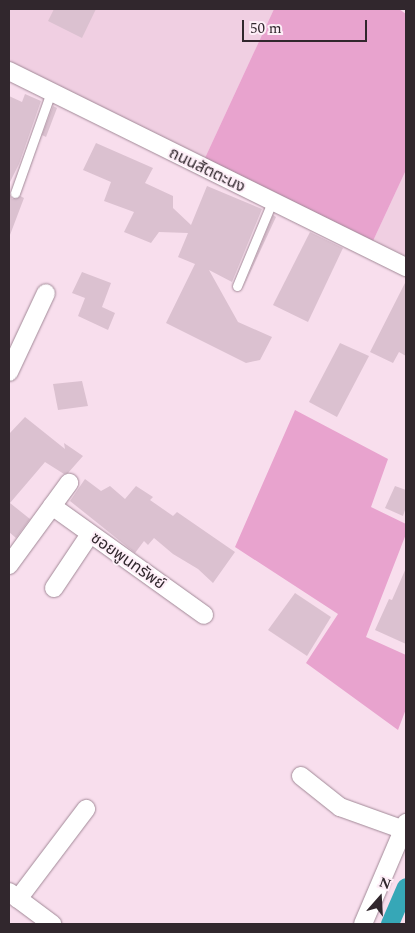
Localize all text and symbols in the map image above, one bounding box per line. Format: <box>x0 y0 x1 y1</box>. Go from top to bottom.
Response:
scale bar <box>245 10 370 42</box>
text: 50 m <box>250 17 282 40</box>
street label: ถนนสัตตะนง <box>166 143 248 197</box>
street label: ซอยพูนทรัพย์ <box>87 528 169 594</box>
text: N <box>376 872 394 895</box>
north arrow <box>355 873 405 923</box>

